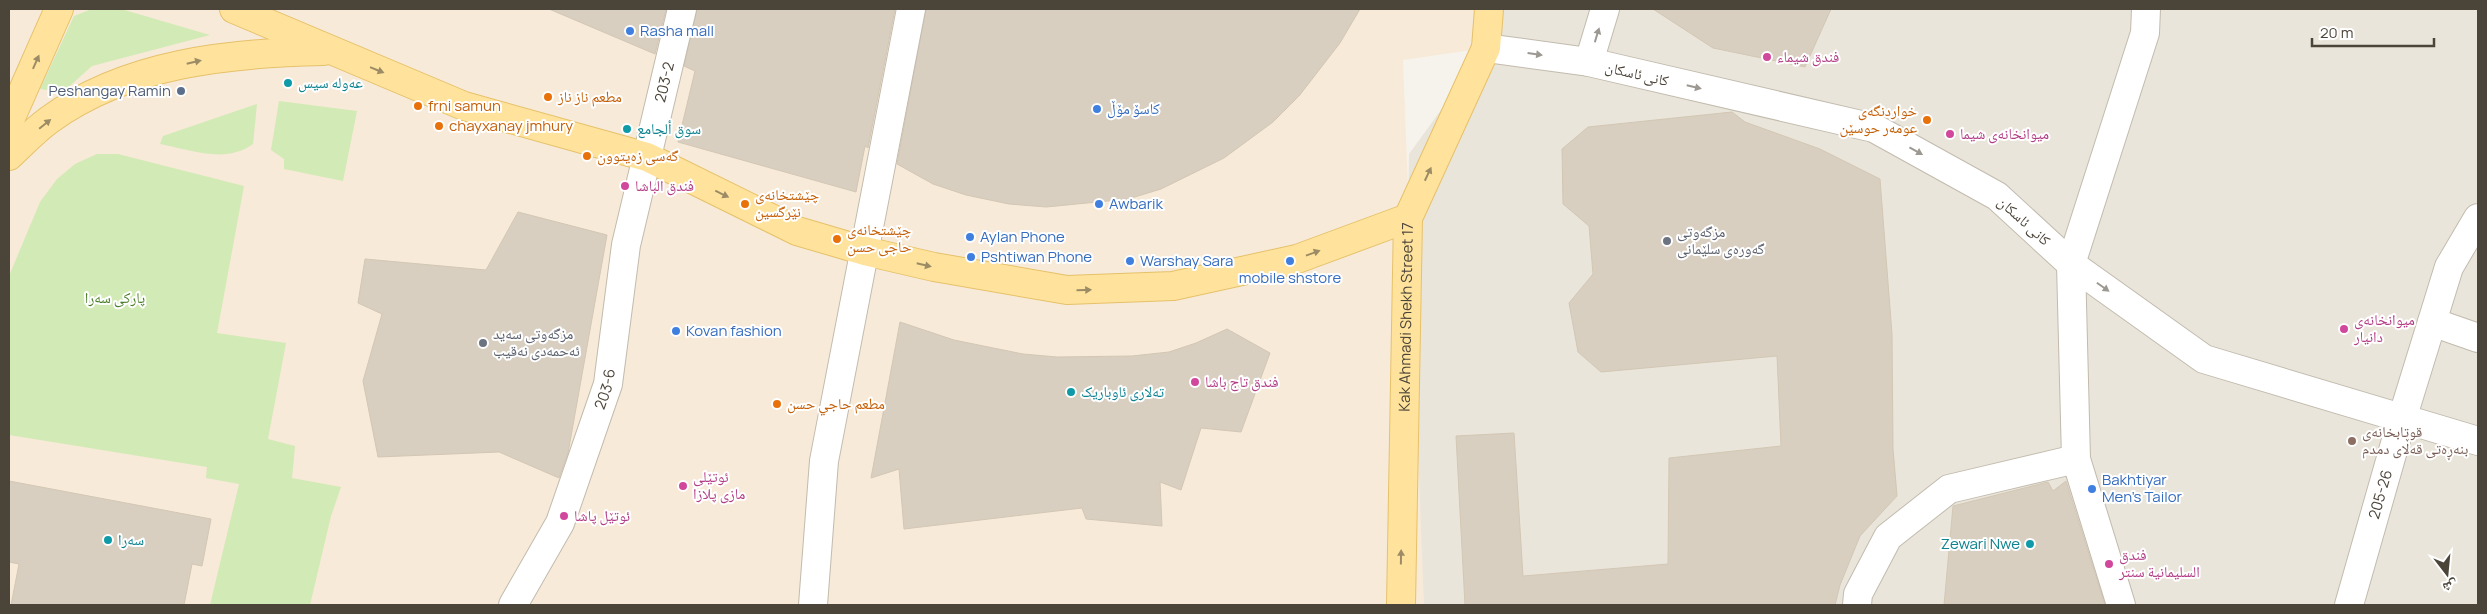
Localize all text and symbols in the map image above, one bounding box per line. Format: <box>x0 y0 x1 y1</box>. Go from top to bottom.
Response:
scale bar <box>2312 15 2434 47</box>
place label: Rasha mall <box>640 20 714 41</box>
text: 20 m <box>2320 22 2353 43</box>
marker: Rasha mall <box>624 25 636 37</box>
one-way arrow <box>1593 28 1601 43</box>
place label: فندق شيماء <box>1777 46 1839 67</box>
one-way arrow <box>1527 51 1543 59</box>
marker: فندق شيماء <box>1761 51 1773 63</box>
one-way arrow <box>32 55 40 69</box>
street label: کانی ئاسکان <box>1603 56 1671 91</box>
one-way arrow <box>186 58 201 66</box>
street label: 203-2 <box>649 60 679 104</box>
one-way arrow <box>370 66 384 74</box>
place label: عەولە سیس <box>298 72 363 93</box>
marker: عەولە سیس <box>282 77 294 89</box>
place label: Peshangay Ramin <box>49 80 171 101</box>
one-way arrow <box>1686 83 1701 91</box>
marker: Peshangay Ramin <box>175 85 187 97</box>
place label: مطعم ناز ناز <box>557 86 622 107</box>
marker: مطعم ناز ناز <box>542 91 554 103</box>
place label: frni samun <box>428 95 501 116</box>
place label: کاسۆ مۆڵ <box>1107 98 1160 119</box>
marker: frni samun <box>412 100 424 112</box>
place label: خواردنگەی عومەر حوسێن <box>1839 100 1917 138</box>
marker: کاسۆ مۆڵ <box>1091 103 1103 115</box>
marker: خواردنگەی عومەر حوسێن <box>1921 114 1933 126</box>
place label: chayxanay jmhury <box>449 115 573 136</box>
one-way arrow <box>39 118 52 129</box>
place label: سوق ألجامع <box>637 118 701 139</box>
marker: chayxanay jmhury <box>433 120 445 132</box>
marker: سوق ألجامع <box>621 123 633 135</box>
place label: میوانخانەی شیما <box>1960 123 2049 144</box>
marker: میوانخانەی شیما <box>1944 128 1956 140</box>
place label: گەسی زەیتوون <box>597 145 679 166</box>
one-way arrow <box>1908 147 1923 155</box>
marker: گەسی زەیتوون <box>581 150 593 162</box>
one-way arrow <box>1424 167 1432 181</box>
place label: فندق الباشا <box>635 175 694 196</box>
marker: فندق الباشا <box>619 180 631 192</box>
place label: چێشتخانە‌ی نێرگسین <box>755 184 820 222</box>
one-way arrow <box>715 190 729 198</box>
street label: کانی ئاسکان <box>1993 191 2055 250</box>
place label: Awbarik <box>1109 193 1164 214</box>
marker: چێشتخانە‌ی نێرگسین <box>739 198 751 210</box>
marker: Awbarik <box>1093 198 1105 210</box>
place label: چێشتخانە‌ی حاجی حسن <box>847 219 912 257</box>
place label: مزگەوتی گەورەی سلێمانی <box>1677 221 1765 259</box>
street label: Kak Ahmadi Shekh Street 17 <box>1393 222 1418 412</box>
place label: Aylan Phone <box>980 226 1065 247</box>
marker: Aylan Phone <box>964 231 976 243</box>
marker: چێشتخانە‌ی حاجی حسن <box>831 233 843 245</box>
marker: مزگەوتی گەورەی سلێمانی <box>1661 235 1673 247</box>
place label: Pshtiwan Phone <box>981 246 1092 267</box>
one-way arrow <box>1305 249 1320 256</box>
place label: Warshay Sara <box>1140 250 1233 271</box>
marker: Pshtiwan Phone <box>965 251 977 263</box>
marker: Warshay Sara <box>1124 255 1136 267</box>
marker: mobile shstore <box>1284 255 1296 267</box>
one-way arrow <box>916 261 932 269</box>
place label: mobile shstore <box>1239 267 1341 288</box>
one-way arrow <box>2096 282 2110 292</box>
one-way arrow <box>1076 285 1092 293</box>
park label: پارکی سەرا <box>85 287 145 308</box>
place label: میوانخانەی دانیار <box>2353 309 2415 347</box>
place label: Kovan fashion <box>686 320 782 341</box>
place label: مزگەوتی سەید ئەحمەدی نەقیب <box>493 323 580 361</box>
marker: میوانخانەی دانیار <box>2338 323 2350 335</box>
marker: Kovan fashion <box>670 325 682 337</box>
marker: مزگەوتی سەید ئەحمەدی نەقیب <box>477 337 489 349</box>
street label: 203-6 <box>589 367 620 412</box>
place label: فندق تاج باشا <box>1205 371 1279 392</box>
marker: فندق تاج باشا <box>1189 376 1201 388</box>
place label: تەلاری ئاوباریک <box>1081 381 1165 402</box>
marker: تەلاری ئاوباریک <box>1065 386 1077 398</box>
place label: مطعم حاجي حسن <box>787 393 885 416</box>
marker: مطعم حاجي حسن <box>771 398 783 410</box>
place label: قوتابخانەی بنەڕەتی قەڵای دمدم <box>2362 421 2468 461</box>
marker: قوتابخانەی بنەڕەتی قەڵای دمدم <box>2346 435 2358 447</box>
place label: ئوتێلی مازی پلازا <box>693 466 746 504</box>
street label: 205-26 <box>2363 467 2397 521</box>
place label: Bakhtiyar Men’s Tailor <box>2102 469 2183 507</box>
marker: ئوتێلی مازی پلازا <box>677 480 689 492</box>
marker: Bakhtiyar Men’s Tailor <box>2086 483 2098 495</box>
place label: ئوتێل پاشا <box>574 505 630 526</box>
marker: ئوتێل پاشا <box>558 510 570 522</box>
place label: سەرا <box>118 529 144 550</box>
place label: Zewari Nwe <box>1941 533 2020 554</box>
marker: سەرا <box>102 534 114 546</box>
marker: Zewari Nwe <box>2024 538 2036 550</box>
place label: فندق السليمانية سنتر <box>2118 544 2200 582</box>
one-way arrow <box>1398 548 1406 564</box>
north arrow <box>2422 549 2472 599</box>
marker: فندق السليمانية سنتر <box>2103 558 2115 570</box>
text: ش <box>2441 576 2460 598</box>

